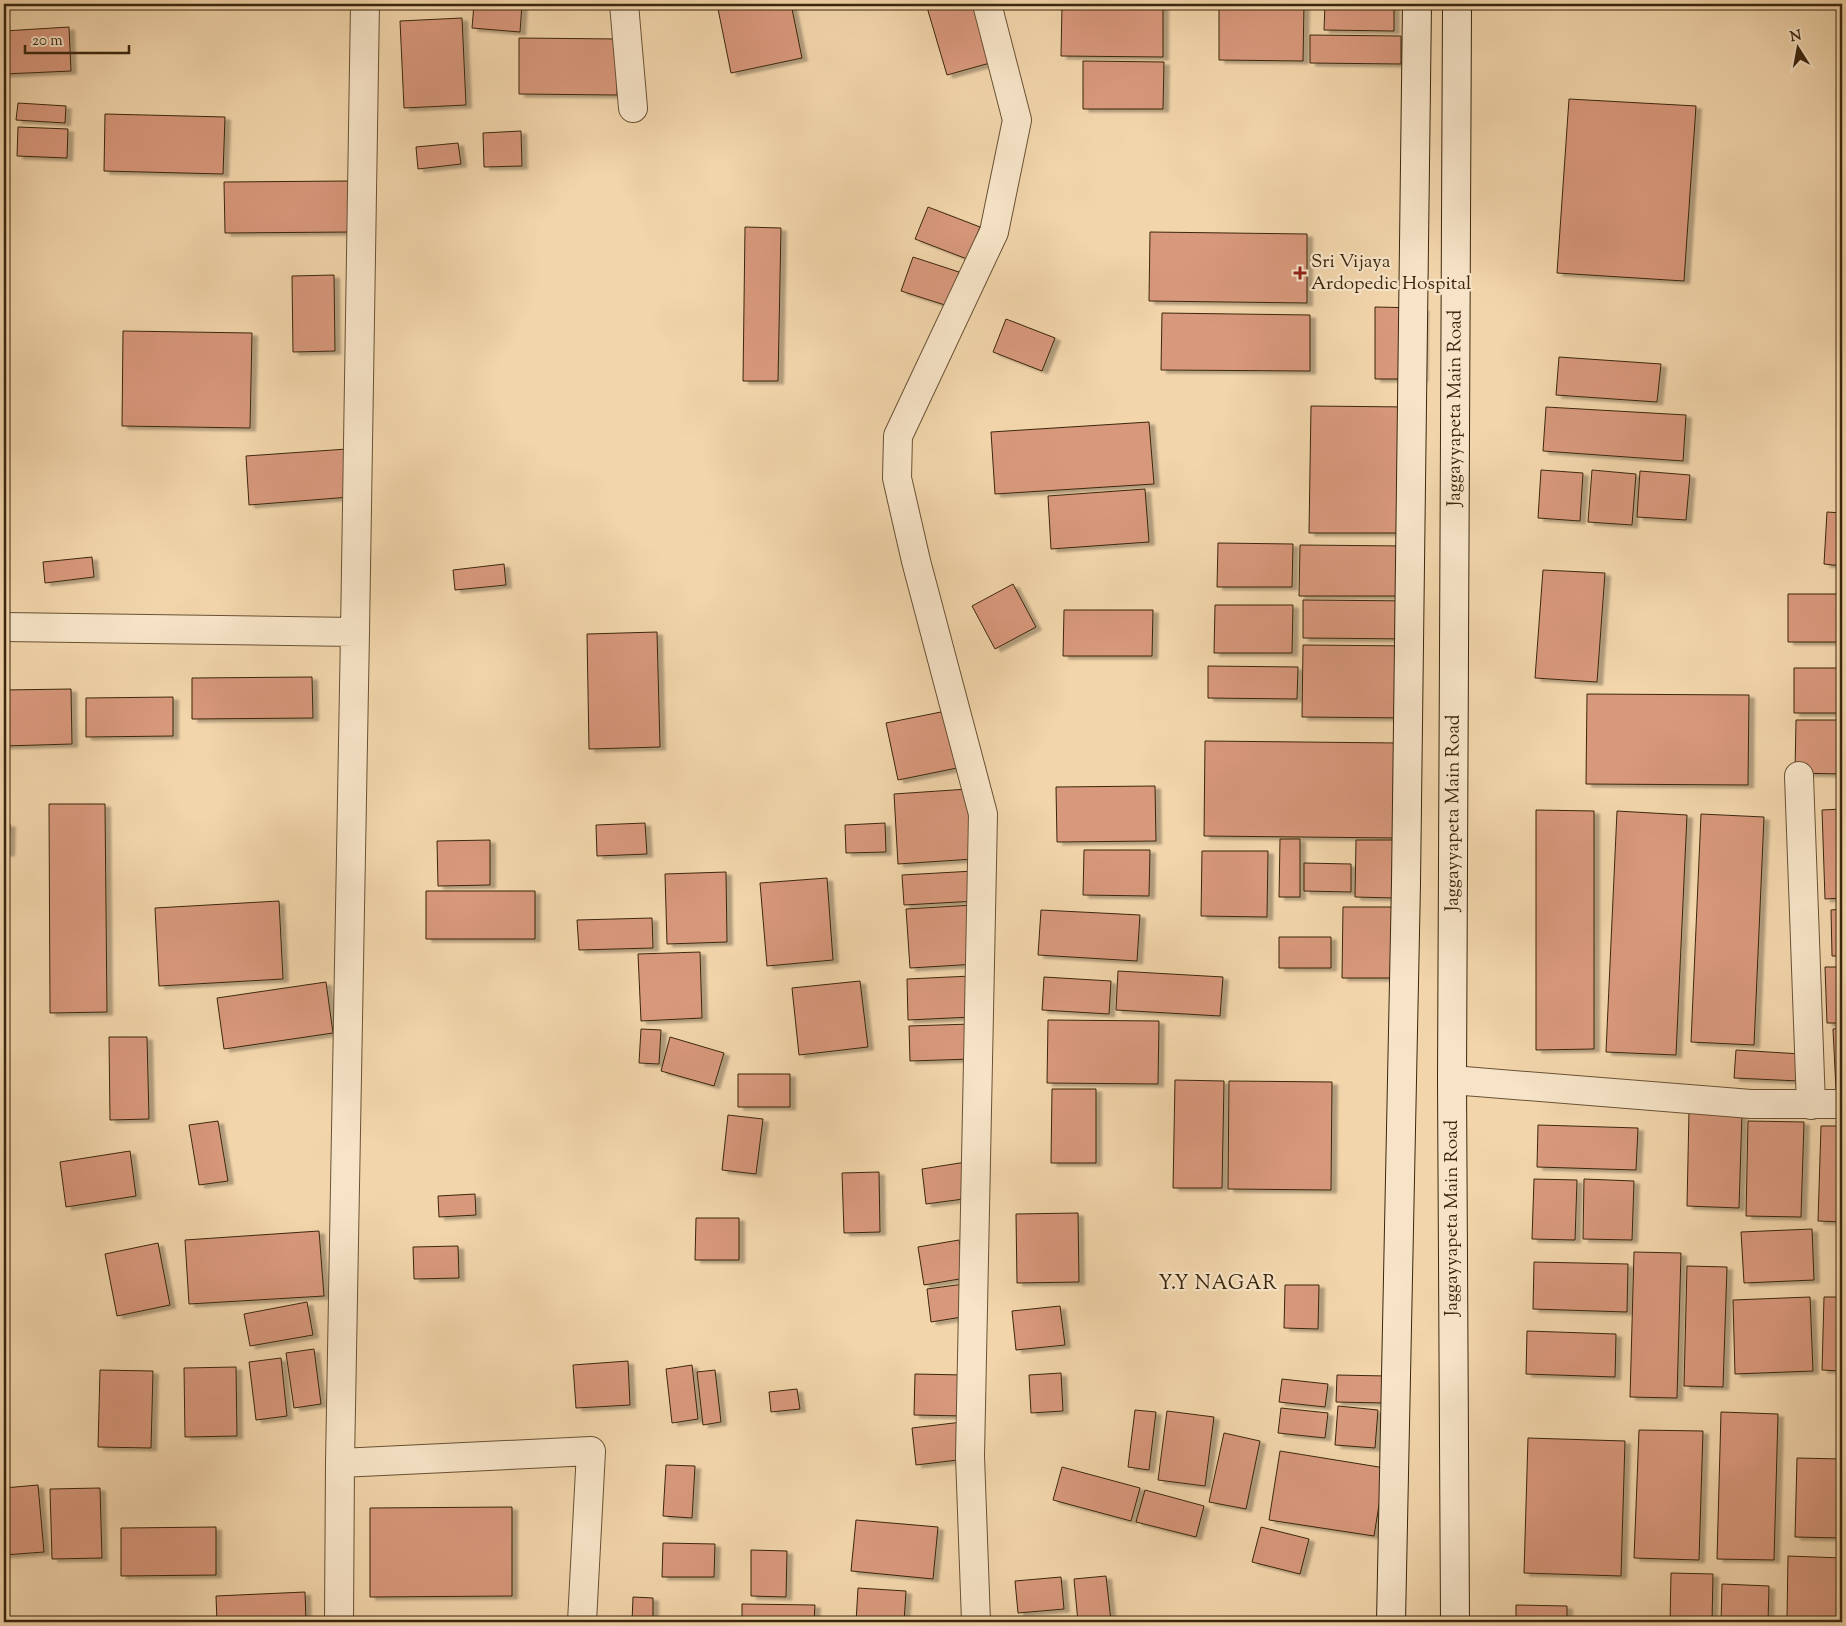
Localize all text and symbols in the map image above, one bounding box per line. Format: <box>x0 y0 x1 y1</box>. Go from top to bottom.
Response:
scale bar <box>25 22 129 54</box>
north arrow <box>1774 22 1824 72</box>
text: N <box>1789 26 1803 48</box>
text: 20 m <box>32 31 63 52</box>
place label: Sri Vijaya Ardopedic Hospital <box>1311 249 1471 298</box>
marker: Sri Vijaya Ardopedic Hospital <box>1293 266 1307 280</box>
street label: Jaggayyapeta Main Road <box>1441 309 1469 507</box>
street label: Jaggayyapeta Main Road <box>1439 714 1467 912</box>
street label: Jaggayyapeta Main Road <box>1439 1119 1466 1317</box>
district label: Y.Y NAGAR <box>1158 1270 1278 1299</box>

